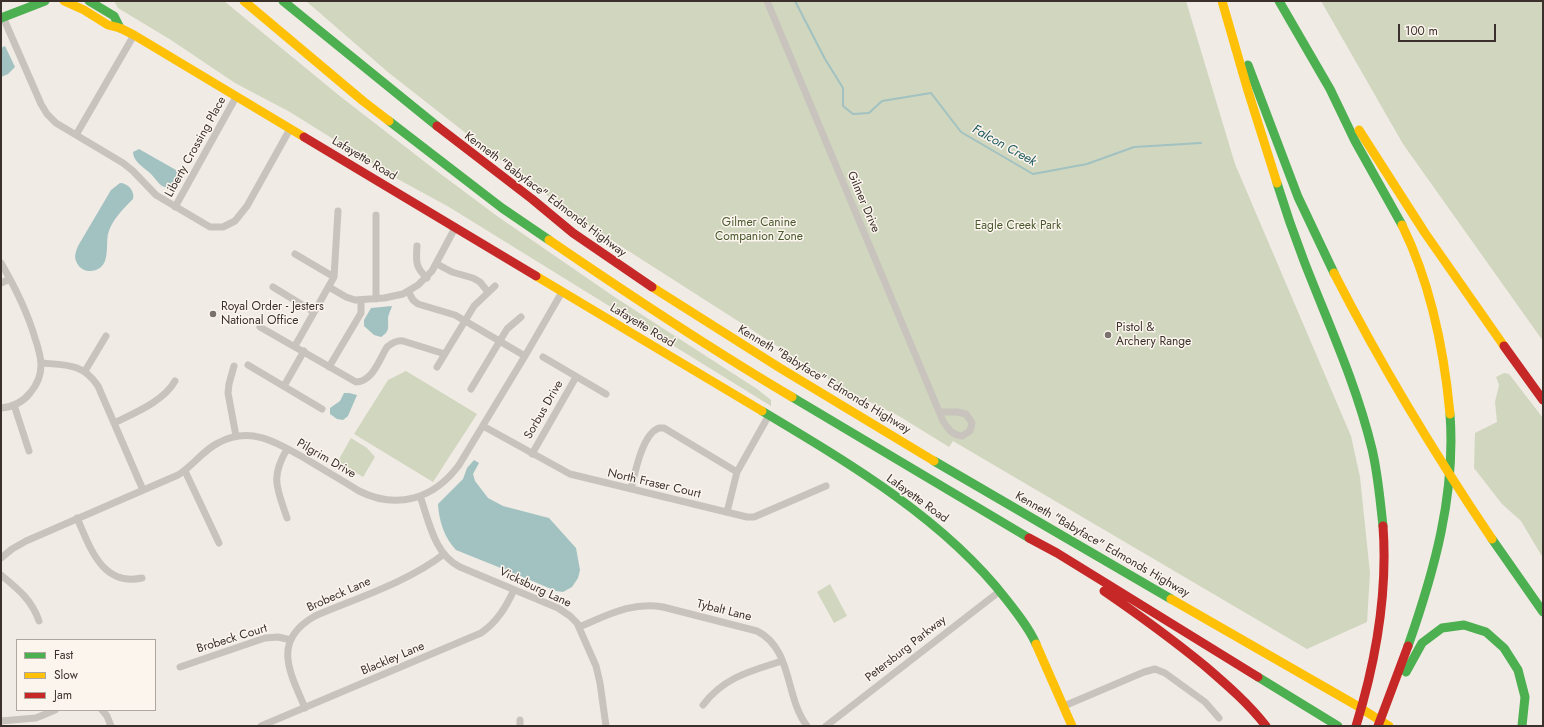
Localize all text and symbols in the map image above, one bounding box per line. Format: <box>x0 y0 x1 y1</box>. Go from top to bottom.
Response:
scale bar <box>1400 16 1498 42</box>
text: 100 m <box>1405 22 1438 40</box>
street label: Liberty Crossing Place <box>162 94 230 200</box>
water label: Falcon Creek <box>969 122 1039 170</box>
street label: Kenneth "Babyface" Edmonds Highway <box>461 129 629 261</box>
street label: Lafayette Road <box>329 134 399 184</box>
street label: Gilmer Drive <box>844 169 882 235</box>
park label: Gilmer Canine Companion Zone <box>715 216 803 244</box>
park label: Eagle Creek Park <box>975 219 1061 233</box>
place label: Royal Order - Jesters National Office <box>221 300 324 328</box>
street label: Lafayette Road <box>607 301 677 351</box>
marker: Royal Order - Jesters National Office <box>208 309 218 319</box>
place label: Pistol & Archery Range <box>1116 321 1191 349</box>
street label: Kenneth "Babyface" Edmonds Highway <box>735 323 913 437</box>
marker: Pistol & Archery Range <box>1103 330 1113 340</box>
street label: Sorbus Drive <box>521 378 567 442</box>
street label: Pilgrim Drive <box>294 436 358 482</box>
street label: North Fraser Court <box>606 466 702 502</box>
street label: Lafayette Road <box>883 472 951 526</box>
street label: Kenneth "Babyface" Edmonds Highway <box>1012 489 1192 601</box>
street label: Vicksburg Lane <box>497 565 573 611</box>
street label: Brobeck Lane <box>305 574 373 616</box>
street label: Tybalt Lane <box>695 597 753 625</box>
street label: Petersburg Parkway <box>863 613 949 685</box>
street label: Brobeck Court <box>195 621 269 657</box>
legend <box>16 639 156 711</box>
street label: Blackley Lane <box>359 639 427 679</box>
text: Fast <box>54 646 73 664</box>
text: Slow <box>54 666 78 684</box>
text: Jam <box>54 686 72 704</box>

